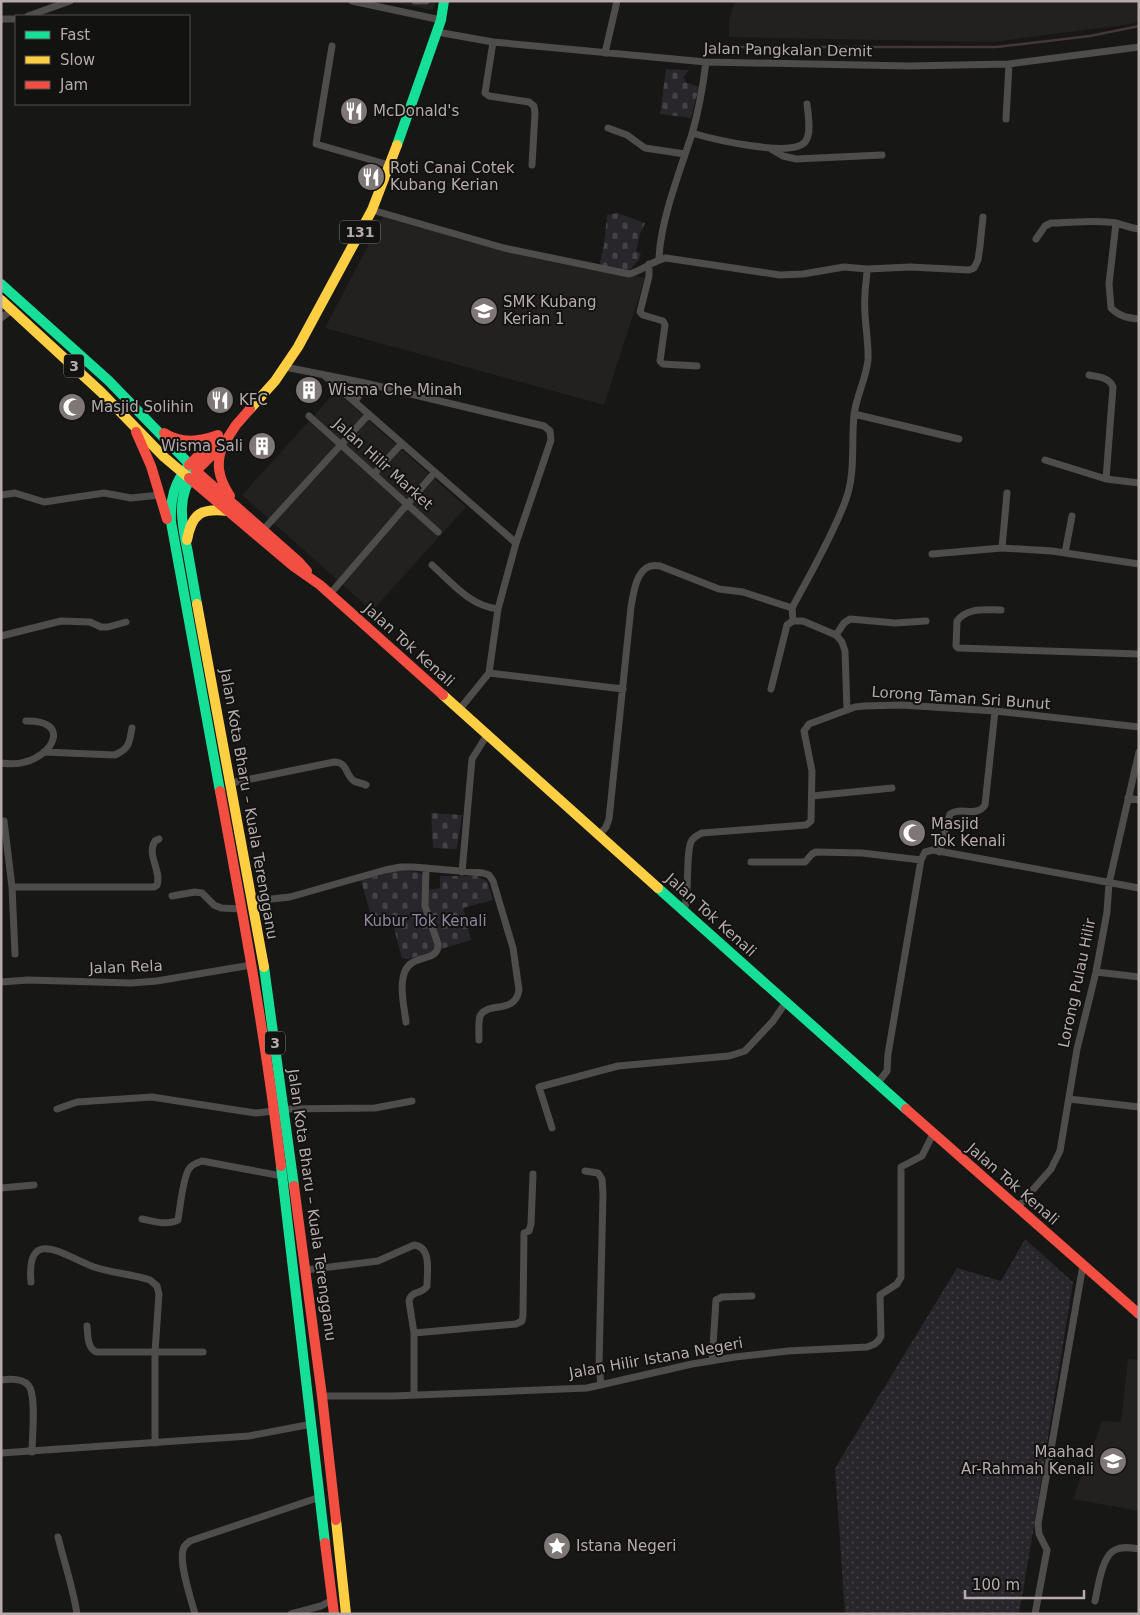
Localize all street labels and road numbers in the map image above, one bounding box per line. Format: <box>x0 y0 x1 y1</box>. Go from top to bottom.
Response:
street label: Jalan Pangkalan Demit <box>703 40 873 60</box>
road number: 131 <box>340 220 380 243</box>
road number: 3 <box>64 354 84 378</box>
street label: Jalan Hilir Market <box>329 414 436 513</box>
street label: Jalan Tok Kenali <box>359 599 458 690</box>
street label: Jalan Kota Bharu – Kuala Terengganu <box>216 666 282 941</box>
street label: Lorong Taman Sri Bunut <box>871 683 1051 713</box>
street label: Jalan Tok Kenali <box>661 869 760 960</box>
street label: Lorong Pulau Hilir <box>1054 916 1100 1049</box>
street label: Jalan Rela <box>88 957 163 977</box>
road number: 3 <box>265 1032 285 1054</box>
street label: Jalan Kota Bharu – Kuala Terengganu <box>284 1067 340 1342</box>
street label: Jalan Tok Kenali <box>963 1139 1063 1229</box>
street label: Jalan Hilir Istana Negeri <box>567 1334 744 1382</box>

